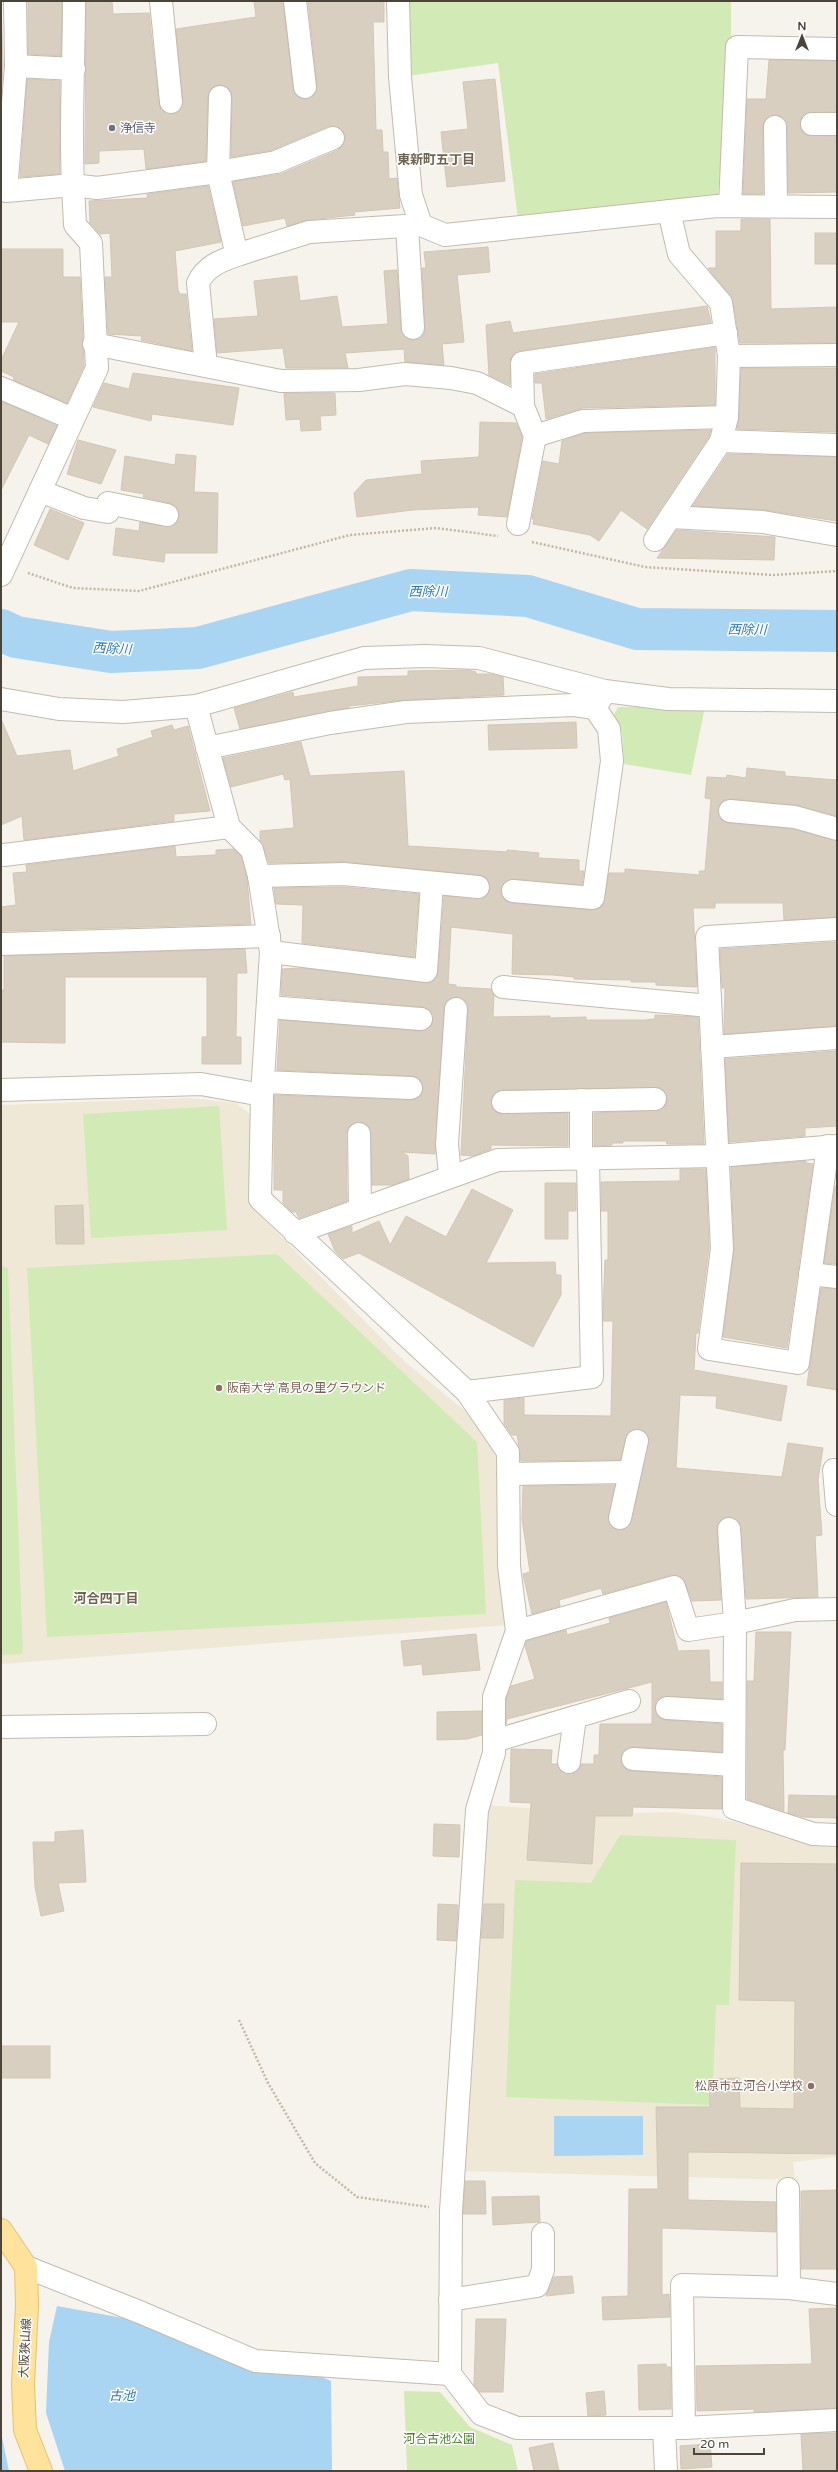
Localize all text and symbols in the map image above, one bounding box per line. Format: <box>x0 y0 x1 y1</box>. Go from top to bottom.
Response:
north arrow <box>782 16 822 56</box>
text: N <box>798 20 806 33</box>
place label: 浄信寺 <box>120 121 156 135</box>
marker: 浄信寺 <box>107 123 117 133</box>
district label: 東新町五丁目 <box>397 152 475 168</box>
water label: 西除川 <box>408 584 449 600</box>
water label: 西除川 <box>727 622 769 638</box>
water label: 西除川 <box>92 640 134 658</box>
place label: 阪南大学 高見の里グラウンド <box>227 1381 386 1395</box>
marker: 阪南大学 高見の里グラウンド <box>214 1383 224 1393</box>
district label: 河合四丁目 <box>73 1591 139 1607</box>
place label: 松原市立河合小学校 <box>695 2079 803 2093</box>
marker: 松原市立河合小学校 <box>806 2081 816 2091</box>
street label: 大阪狭山線 <box>16 2318 34 2378</box>
water label: 古池 <box>109 2388 137 2404</box>
scale bar <box>694 2430 764 2456</box>
park label: 河合古池公園 <box>403 2432 475 2446</box>
text: 20 m <box>700 2437 729 2451</box>

